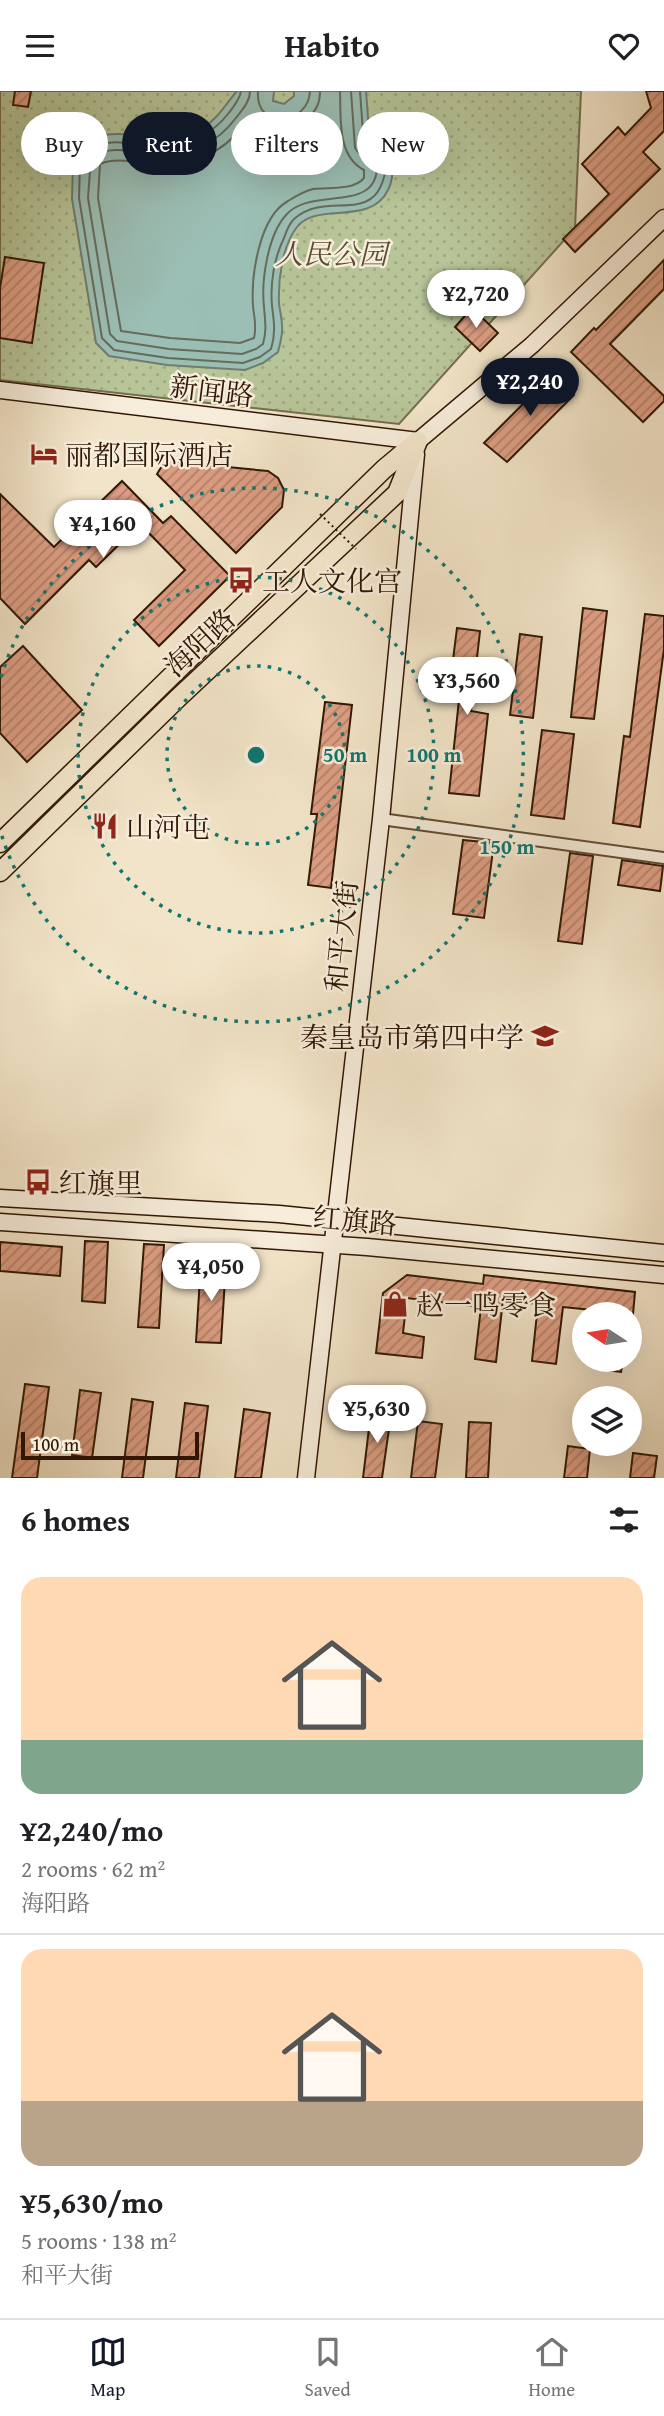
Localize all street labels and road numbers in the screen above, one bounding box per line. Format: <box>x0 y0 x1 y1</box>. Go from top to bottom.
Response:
street label: 新闻路 <box>168 365 256 415</box>
street label: 海阳路 <box>154 598 244 686</box>
street label: 和平大街 <box>315 878 367 994</box>
street label: 红旗路 <box>311 1196 399 1244</box>

